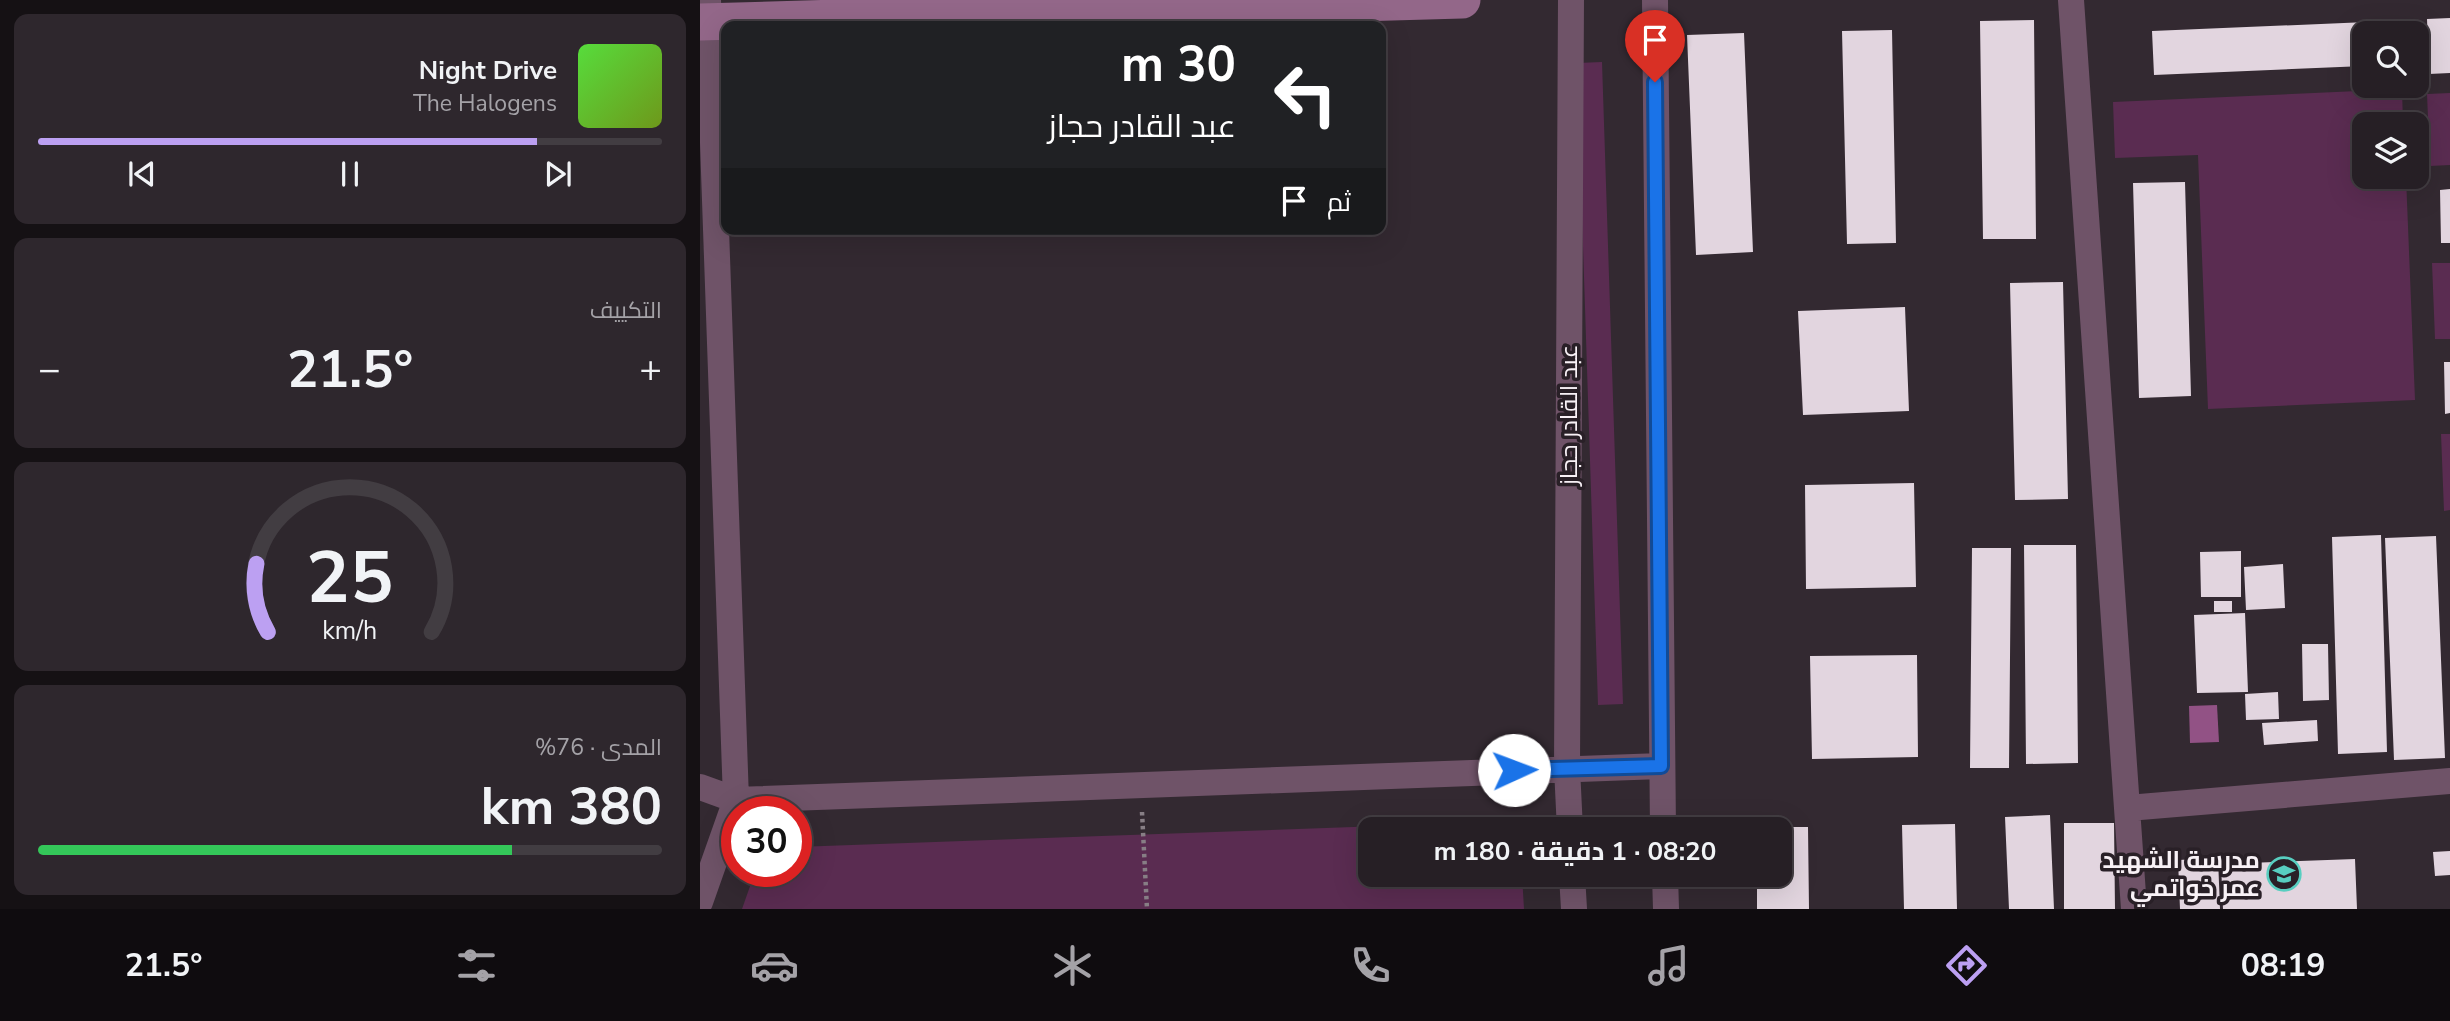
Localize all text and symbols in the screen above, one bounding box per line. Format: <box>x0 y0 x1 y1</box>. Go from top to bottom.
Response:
pin <box>1625 10 1685 82</box>
icon: arrive <box>1636 21 1674 59</box>
map controls <box>2352 21 2429 189</box>
button: search <box>2352 21 2429 98</box>
text: 30 m <box>1121 31 1236 98</box>
icon: left <box>1260 49 1351 140</box>
text: Night Drive <box>419 53 557 88</box>
text: The Halogens <box>413 88 557 119</box>
text: عبد القادر حجاز <box>1048 105 1236 148</box>
button: layers <box>2352 112 2429 189</box>
icon: previous <box>123 155 161 193</box>
icon: pause <box>331 155 369 193</box>
icon: next <box>539 155 577 193</box>
icon: arrive <box>1275 182 1313 220</box>
text: ثم <box>1327 185 1351 220</box>
text: التكييف <box>590 295 662 326</box>
text: 21.5° <box>287 334 413 405</box>
text: − <box>38 344 61 395</box>
text: + <box>639 344 662 395</box>
street label: عبد القادر حجاز <box>1553 345 1585 488</box>
text: 25 <box>306 529 394 629</box>
text: km/h <box>322 614 378 648</box>
text: المدى · 76% <box>535 732 662 763</box>
position arrow <box>1477 733 1551 807</box>
text: 380 km <box>481 771 662 842</box>
speed limit sign: 30 <box>721 796 812 887</box>
text: 08:20 · 1 دقيقة · 180 m <box>1434 834 1716 869</box>
place label: مدرسة الشهيد عمر خواتمي <box>2103 844 2260 907</box>
school or university icon: مدرسة الشهيد عمر خواتمي <box>2265 855 2303 893</box>
icon: filters <box>452 941 501 990</box>
icon: car <box>750 941 799 990</box>
icon: climate <box>1048 941 1097 990</box>
icon: phone <box>1346 941 1395 990</box>
icon: music <box>1644 941 1693 990</box>
icon: directions <box>1942 941 1991 990</box>
text: 21.5° <box>125 944 202 987</box>
text: 08:19 <box>2241 944 2325 987</box>

